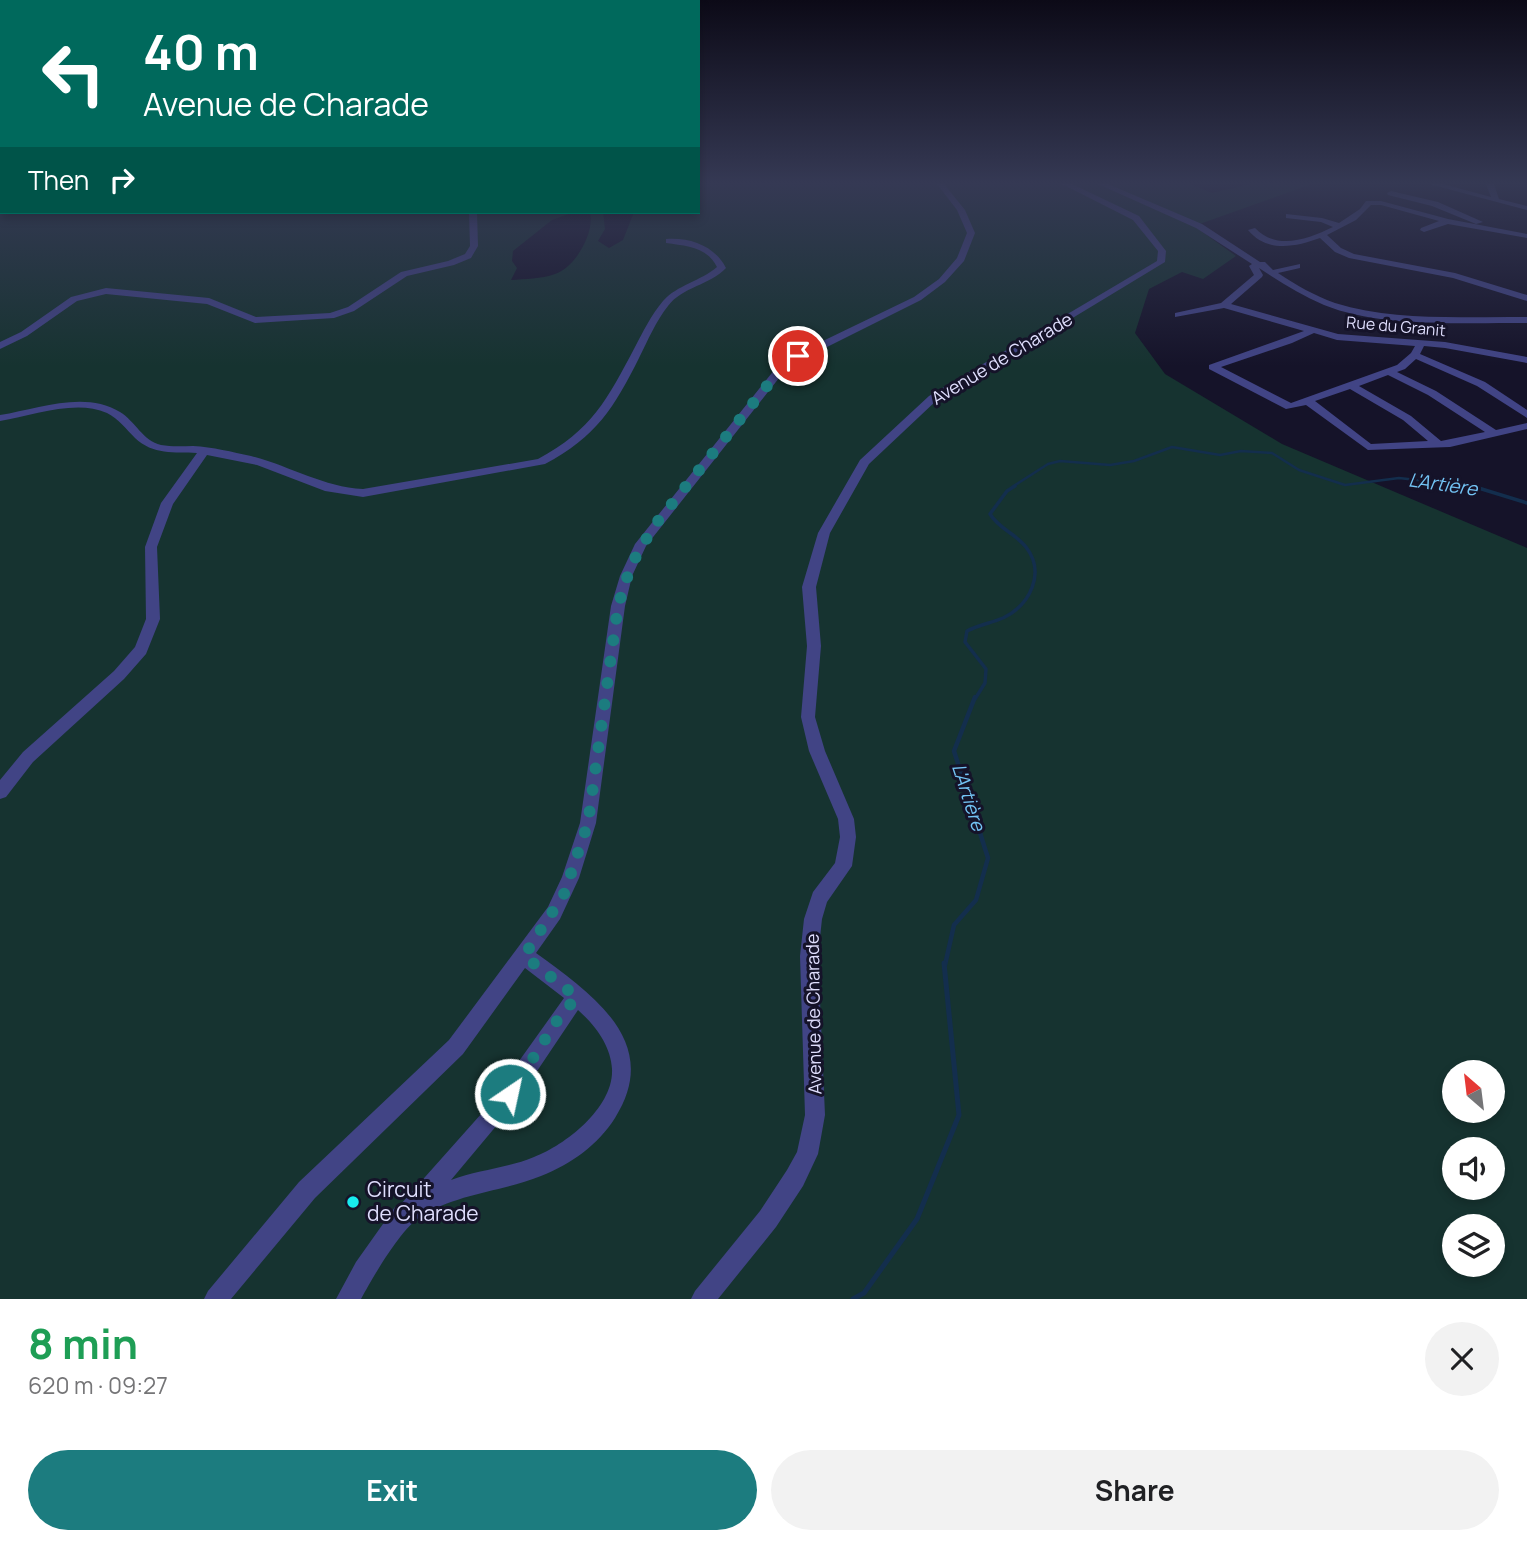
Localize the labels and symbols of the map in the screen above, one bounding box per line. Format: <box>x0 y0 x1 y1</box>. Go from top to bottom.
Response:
street label: Avenue de Charade <box>926 306 1077 410</box>
street label: Rue du Granit <box>1345 311 1447 341</box>
pin <box>768 326 828 386</box>
water label: L'Artière <box>1407 466 1481 502</box>
water label: L'Artière <box>946 760 993 836</box>
street label: Avenue de Charade <box>800 933 826 1095</box>
position arrow <box>473 1057 547 1131</box>
north arrow <box>1442 1060 1505 1124</box>
place label: Circuit de Charade <box>367 1175 479 1227</box>
marker: Circuit de Charade <box>345 1194 361 1210</box>

